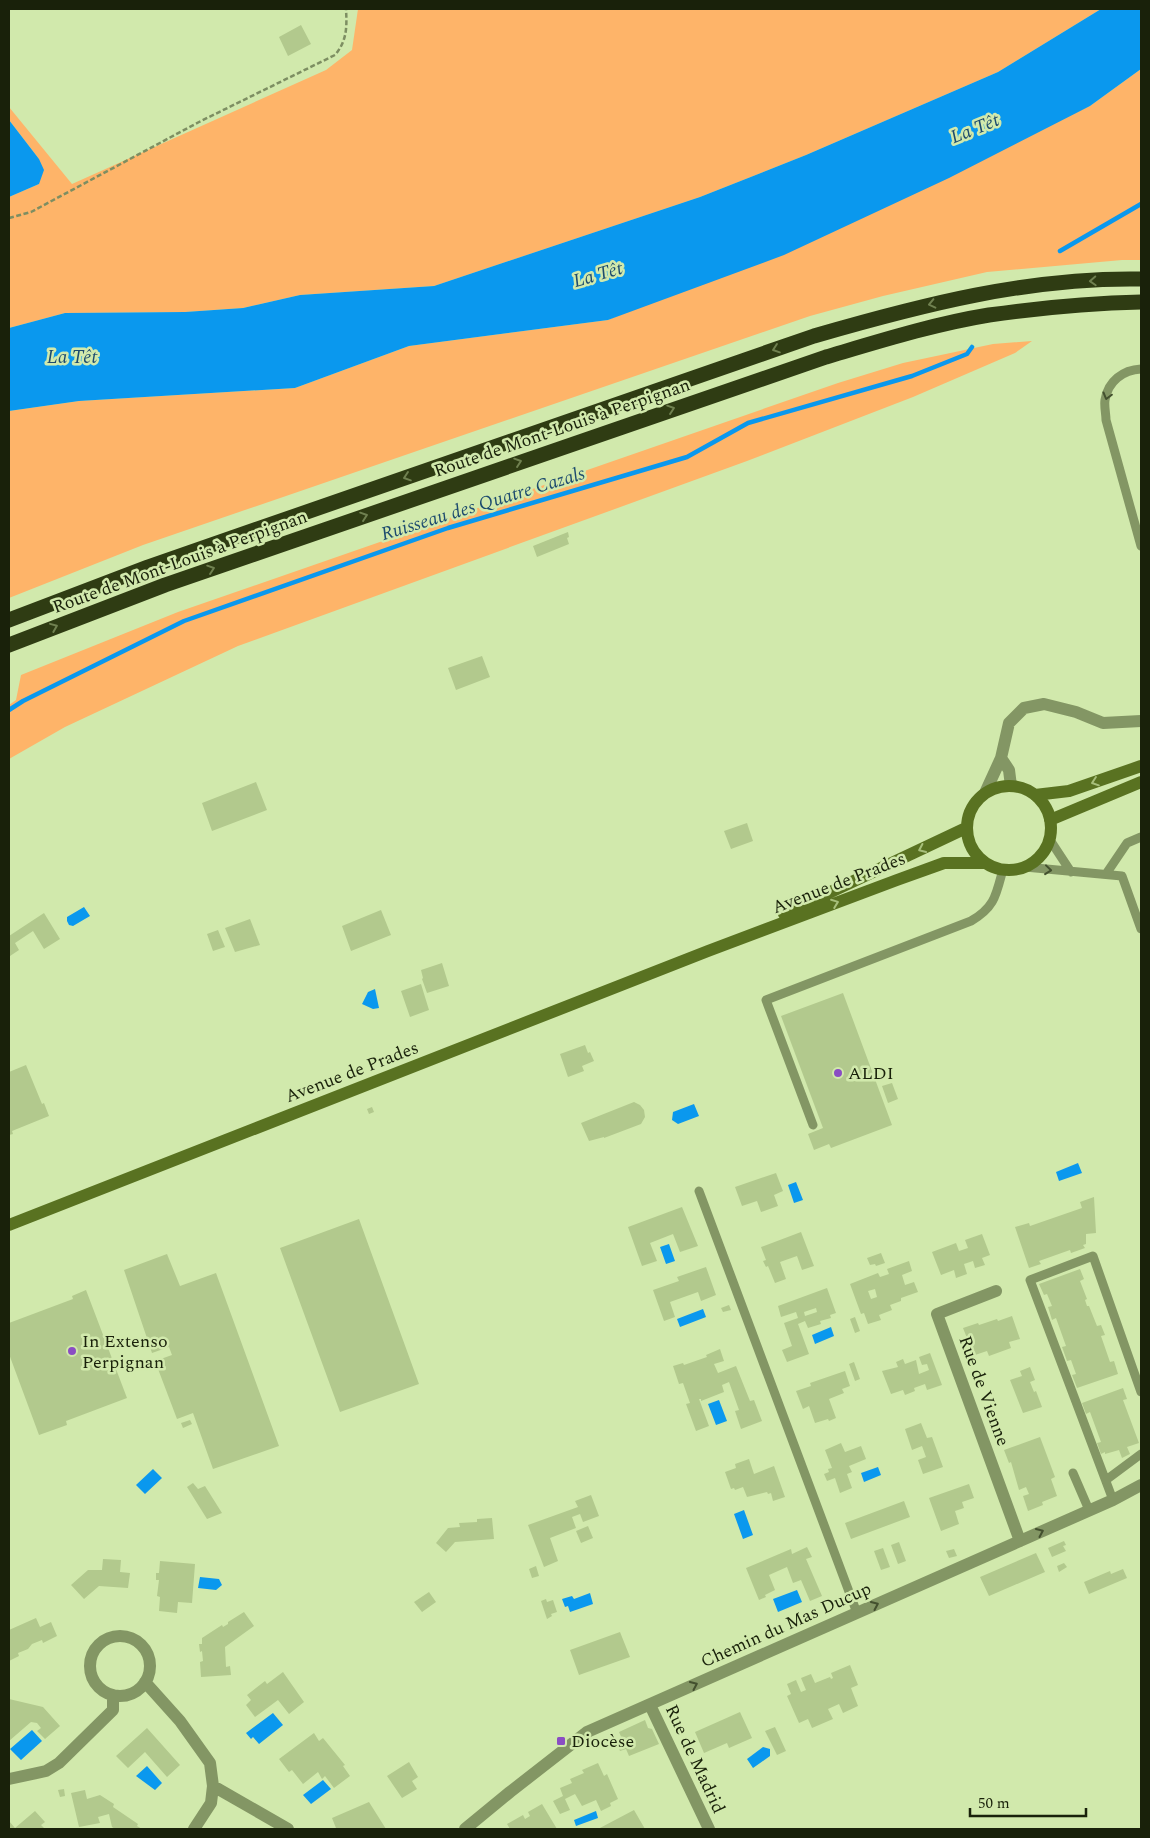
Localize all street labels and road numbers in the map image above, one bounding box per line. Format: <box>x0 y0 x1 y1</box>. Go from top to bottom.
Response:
street label: Route de Mont-Louis à Perpignan <box>430 371 694 485</box>
street label: Route de Mont-Louis à Perpignan <box>49 503 311 621</box>
street label: Avenue de Prades <box>768 845 910 921</box>
street label: Avenue de Prades <box>281 1034 423 1110</box>
street label: Rue de Vienne <box>952 1332 1016 1450</box>
street label: Chemin du Mas Ducup <box>696 1575 876 1675</box>
street label: Rue de Madrid <box>658 1700 732 1818</box>

